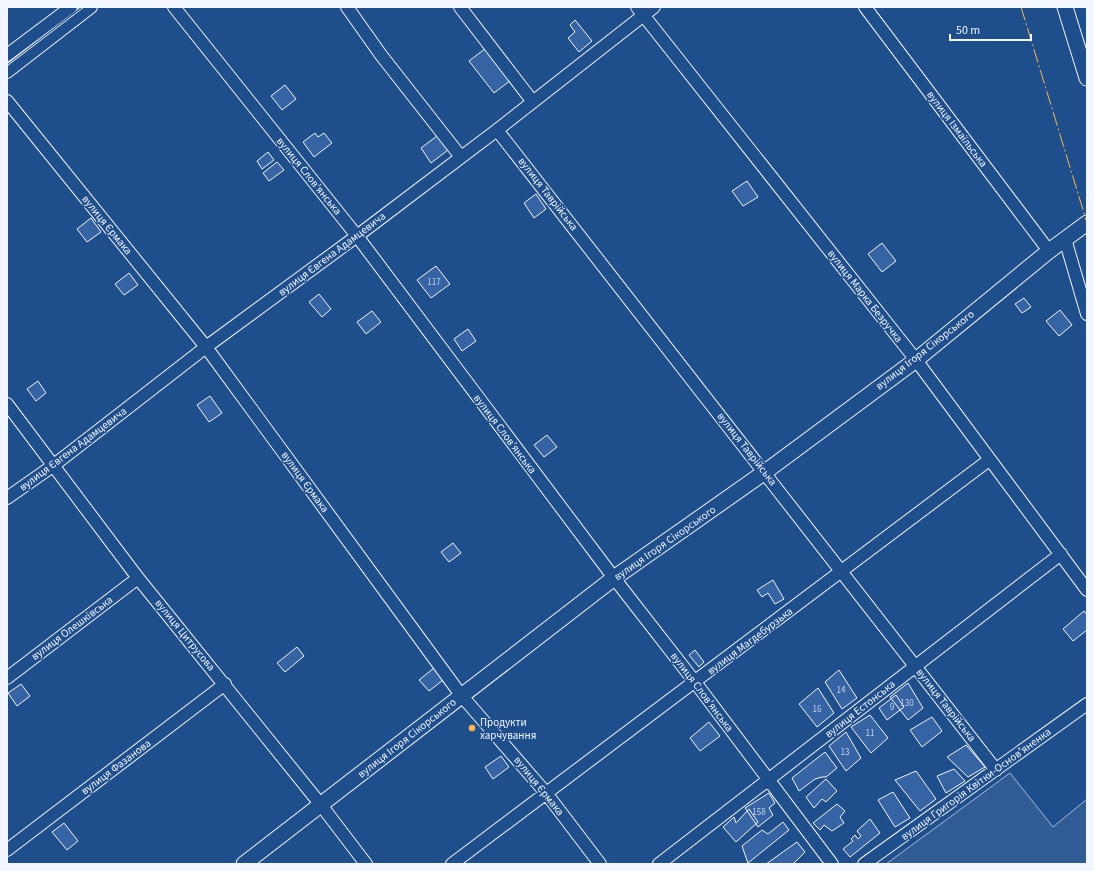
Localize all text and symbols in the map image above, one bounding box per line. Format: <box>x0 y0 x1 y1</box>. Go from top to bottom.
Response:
scale bar <box>950 16 1031 42</box>
text: 50 m <box>956 22 980 39</box>
street label: вулиця Ізмаїльська <box>923 88 991 170</box>
street label: вулиця Слов’янська <box>273 134 345 218</box>
street label: вулиця Таврійська <box>515 154 581 234</box>
street label: вулиця Єрмака <box>78 192 136 258</box>
street label: вулиця Євгена Адамцевича <box>275 209 389 299</box>
street label: вулиця Марка Безручка <box>824 246 906 346</box>
house number: 117 <box>427 276 441 289</box>
street label: вулиця Ігоря Сікорського <box>873 307 977 393</box>
street label: вулиця Слов’янська <box>470 391 540 477</box>
street label: вулиця Євгена Адамцевича <box>16 404 130 494</box>
street label: вулиця Таврійська <box>714 409 780 489</box>
street label: вулиця Єрмака <box>278 448 332 516</box>
street label: вулиця Ігоря Сікорського <box>611 502 719 584</box>
street label: вулиця Олешківська <box>28 592 116 664</box>
street label: вулиця Цитрусова <box>151 596 219 674</box>
street label: вулиця Магдебурзька <box>704 604 796 678</box>
street label: вулиця Слов’янська <box>667 649 737 735</box>
street label: вулиця Таврійська <box>913 665 979 745</box>
street label: вулиця Естонська <box>822 677 898 741</box>
house number: 14 <box>837 684 846 697</box>
street label: вулиця Ігоря Сікорського <box>355 695 459 781</box>
house number: 130 <box>900 697 914 710</box>
house number: 9 <box>890 701 895 714</box>
house number: 16 <box>813 703 822 716</box>
place label: Продукти харчування <box>480 715 536 743</box>
marker: Продукти харчування <box>467 723 477 733</box>
street label: вулиця Григорія Квітки-Основʼяненка <box>898 724 1054 844</box>
house number: 11 <box>866 727 874 740</box>
street label: вулиця Фазанова <box>78 736 154 798</box>
house number: 13 <box>841 746 850 759</box>
street label: вулиця Єрмака <box>510 753 568 819</box>
house number: 158 <box>752 806 766 819</box>

